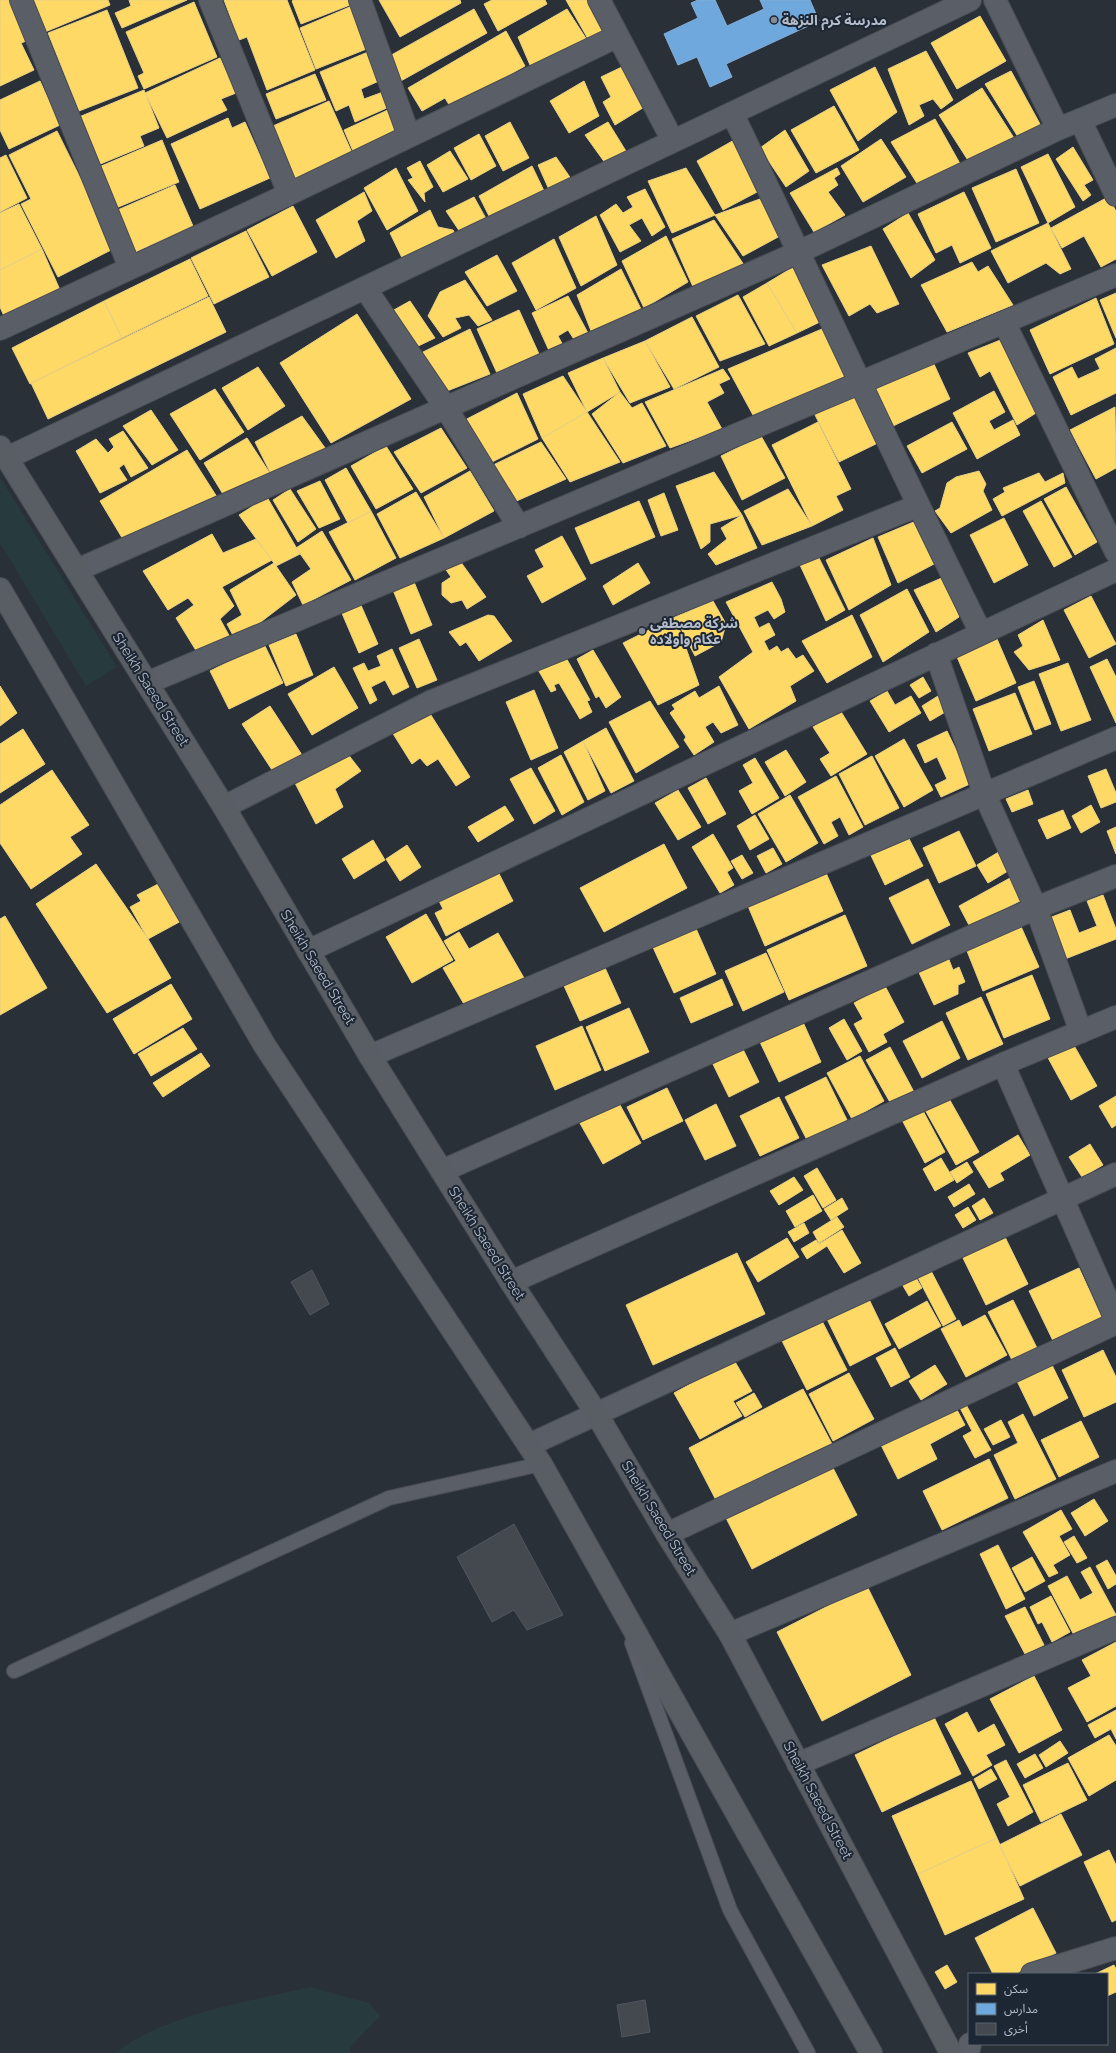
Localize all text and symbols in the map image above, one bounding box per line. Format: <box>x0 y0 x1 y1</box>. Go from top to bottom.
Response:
place label: مدرسة كرم النزهة <box>782 12 887 31</box>
marker: مدرسة كرم النزهة <box>769 15 779 25</box>
place label: شركة مصطفى عكام واولاده <box>650 615 738 650</box>
marker: شركة مصطفى عكام واولاده <box>637 626 647 636</box>
street label: Sheikh Saeed Street <box>110 629 193 749</box>
street label: Sheikh Saeed Street <box>277 907 359 1027</box>
street label: Sheikh Saeed Street <box>446 1183 529 1303</box>
street label: Sheikh Saeed Street <box>618 1458 700 1578</box>
street label: Sheikh Saeed Street <box>780 1739 856 1862</box>
legend <box>968 1973 1108 2045</box>
text: سكن <box>1004 1982 1028 1996</box>
text: مدارس <box>1004 2002 1038 2016</box>
text: أخرى <box>1004 2021 1028 2036</box>

